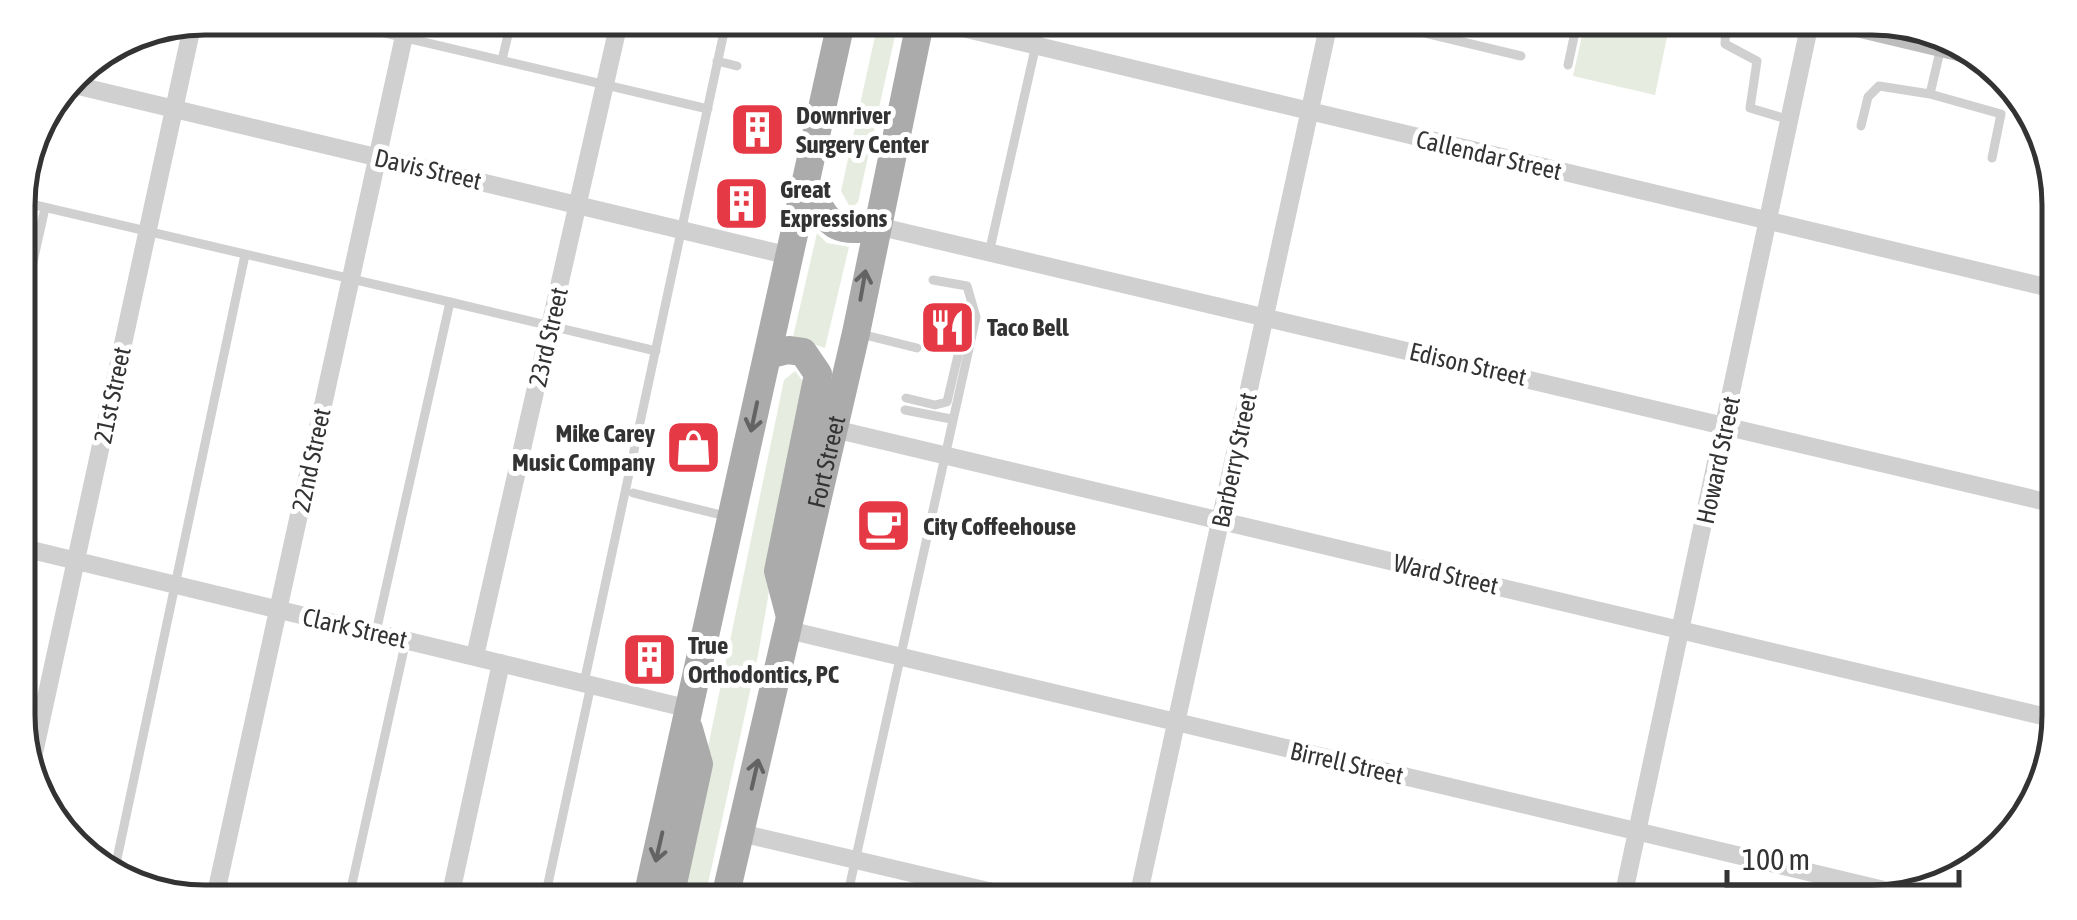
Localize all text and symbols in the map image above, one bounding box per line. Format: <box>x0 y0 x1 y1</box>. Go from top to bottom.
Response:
building icon: Downriver Surgery Center <box>727 99 787 159</box>
place label: Downriver Surgery Center <box>796 101 929 158</box>
street label: Callendar Street <box>1414 125 1564 185</box>
street label: Davis Street <box>372 143 484 195</box>
building icon: Great Expressions <box>711 173 771 233</box>
place label: Great Expressions <box>780 175 888 232</box>
one-way arrow <box>855 270 873 302</box>
street label: 23rd Street <box>523 285 573 389</box>
restaurant icon: Taco Bell <box>918 297 978 357</box>
place label: Taco Bell <box>987 313 1069 341</box>
street label: Edison Street <box>1407 337 1529 391</box>
street label: 21st Street <box>88 344 136 446</box>
street label: Barberry Street <box>1206 390 1262 530</box>
street label: Howard Street <box>1691 394 1745 526</box>
one-way arrow <box>744 400 762 432</box>
street label: 22nd Street <box>286 405 336 515</box>
street label: Fort Street <box>802 413 850 511</box>
shop icon: Mike Carey Music Company <box>664 417 724 477</box>
place label: Mike Carey Music Company <box>512 419 656 476</box>
cafe icon: City Coffeehouse <box>854 496 914 556</box>
place label: City Coffeehouse <box>923 512 1076 540</box>
street label: Ward Street <box>1391 548 1501 600</box>
street label: Clark Street <box>300 602 410 654</box>
building icon: True Orthodontics, PC <box>619 629 679 689</box>
place label: True Orthodontics, PC <box>688 631 840 688</box>
street label: Birrell Street <box>1288 736 1406 790</box>
one-way arrow <box>747 758 765 790</box>
scale bar <box>1727 825 1960 887</box>
one-way arrow <box>649 830 667 862</box>
text: 100 m <box>1742 842 1810 876</box>

